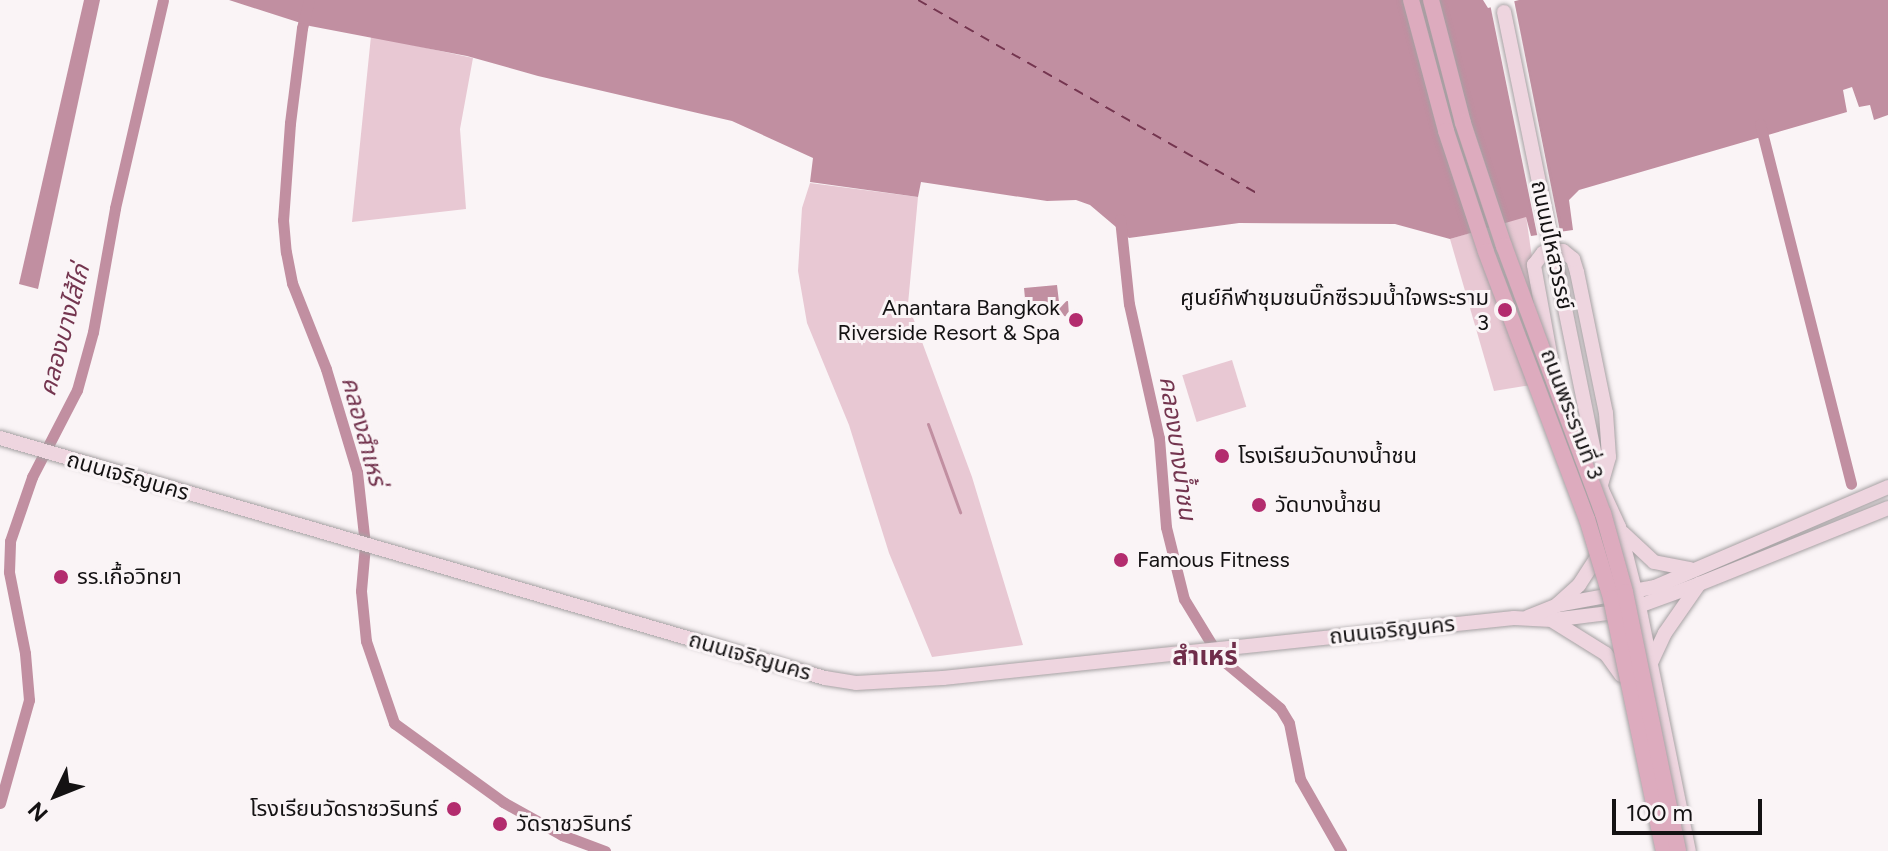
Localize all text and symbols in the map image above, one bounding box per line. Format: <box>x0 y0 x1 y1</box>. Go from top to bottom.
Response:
street label: ถนนมไหสวรรย์ <box>1525 178 1579 312</box>
water label: คลองบางไส้ไก่ <box>33 261 95 399</box>
place label: ศูนย์กีฬาชุมชนบิ๊กซีรวมน้ำใจพระราม 3 <box>1180 284 1489 336</box>
place label: Anantara Bangkok Riverside Resort & Spa <box>837 294 1060 346</box>
marker: ศูนย์กีฬาชุมชนบิ๊กซีรวมน้ำใจพระราม 3 <box>1496 301 1514 319</box>
marker: Anantara Bangkok Riverside Resort & Spa <box>1067 311 1085 329</box>
street label: ถนนพระรามที่ 3 <box>1535 345 1609 483</box>
water label: คลองสำเหร่ <box>336 373 392 489</box>
water label: คลองบางน้ำชน <box>1154 374 1202 522</box>
place label: โรงเรียนวัดบางน้ำชน <box>1238 443 1417 469</box>
street label: ถนนเจริญนคร <box>64 446 192 506</box>
marker: โรงเรียนวัดบางน้ำชน <box>1213 447 1231 465</box>
place label: วัดบางน้ำชน <box>1275 492 1381 518</box>
marker: วัดบางน้ำชน <box>1250 496 1268 514</box>
place label: Famous Fitness <box>1137 547 1290 573</box>
marker: Famous Fitness <box>1112 551 1130 569</box>
place label: รร.เกื้อวิทยา <box>77 564 182 590</box>
marker: รร.เกื้อวิทยา <box>52 568 70 586</box>
street label: ถนนเจริญนคร <box>1328 610 1456 650</box>
street label: ถนนเจริญนคร <box>686 626 814 686</box>
district label: สำเหร่ <box>1172 641 1238 673</box>
north arrow <box>16 755 96 835</box>
scale bar <box>1616 783 1766 833</box>
text: N <box>22 796 54 827</box>
place label: โรงเรียนวัดราชวรินทร์ <box>250 796 438 822</box>
text: 100 m <box>1626 798 1693 827</box>
marker: โรงเรียนวัดราชวรินทร์ <box>445 800 463 818</box>
place label: วัดราชวรินทร์ <box>516 811 631 837</box>
marker: วัดราชวรินทร์ <box>491 815 509 833</box>

